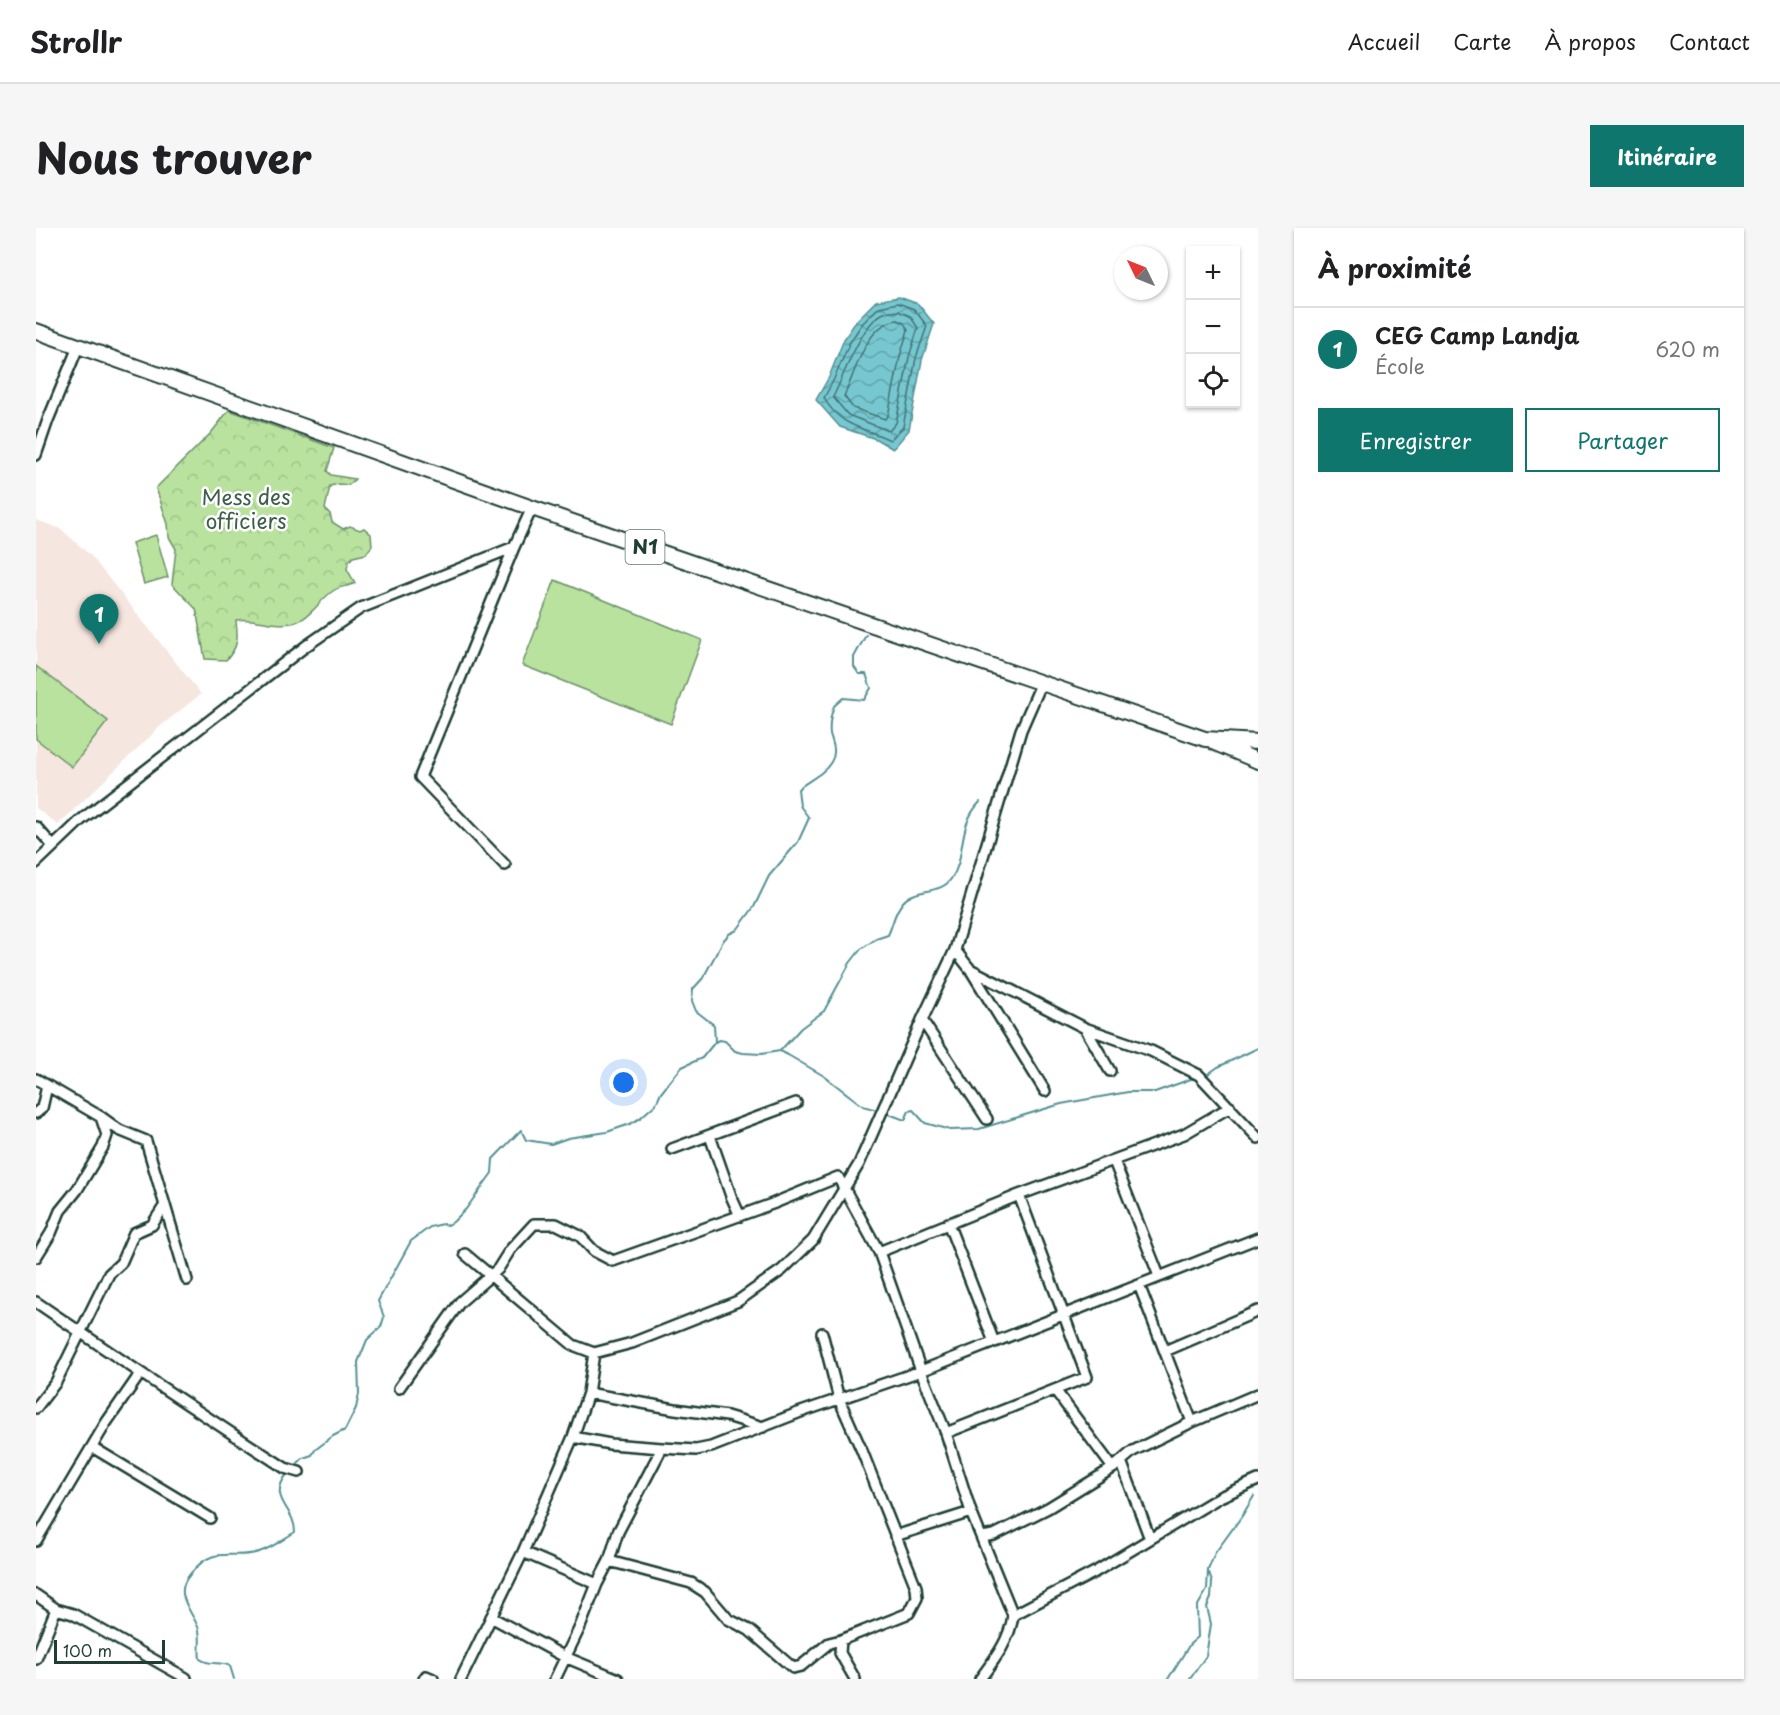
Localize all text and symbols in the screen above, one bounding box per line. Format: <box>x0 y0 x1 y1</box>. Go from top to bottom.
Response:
text: Strollr <box>30 20 122 63</box>
text: Accueil <box>1348 25 1420 57</box>
text: Carte <box>1453 25 1511 57</box>
text: À propos <box>1544 25 1636 57</box>
text: Contact <box>1669 25 1750 57</box>
text: Nous trouver <box>36 125 312 188</box>
button: Itinéraire <box>1590 125 1744 187</box>
north arrow <box>1114 246 1168 300</box>
map controls <box>1186 246 1240 408</box>
button: + <box>1186 246 1240 300</box>
text: À proximité <box>1318 248 1472 287</box>
button: − <box>1186 300 1240 354</box>
text: CEG Camp Landja <box>1375 318 1580 351</box>
text: 1 <box>1333 334 1342 364</box>
text: 620 m <box>1656 334 1720 364</box>
text: École <box>1375 351 1425 381</box>
button: locate <box>1186 354 1240 408</box>
button: Enregistrer <box>1318 408 1513 472</box>
button: Partager <box>1525 408 1720 472</box>
park label: Mess des officiers <box>201 480 291 536</box>
road number: N1 <box>626 530 664 564</box>
pin: 1 <box>80 594 118 644</box>
your location <box>609 1068 638 1097</box>
scale bar <box>54 1637 165 1664</box>
text: 100 m <box>63 1638 112 1662</box>

